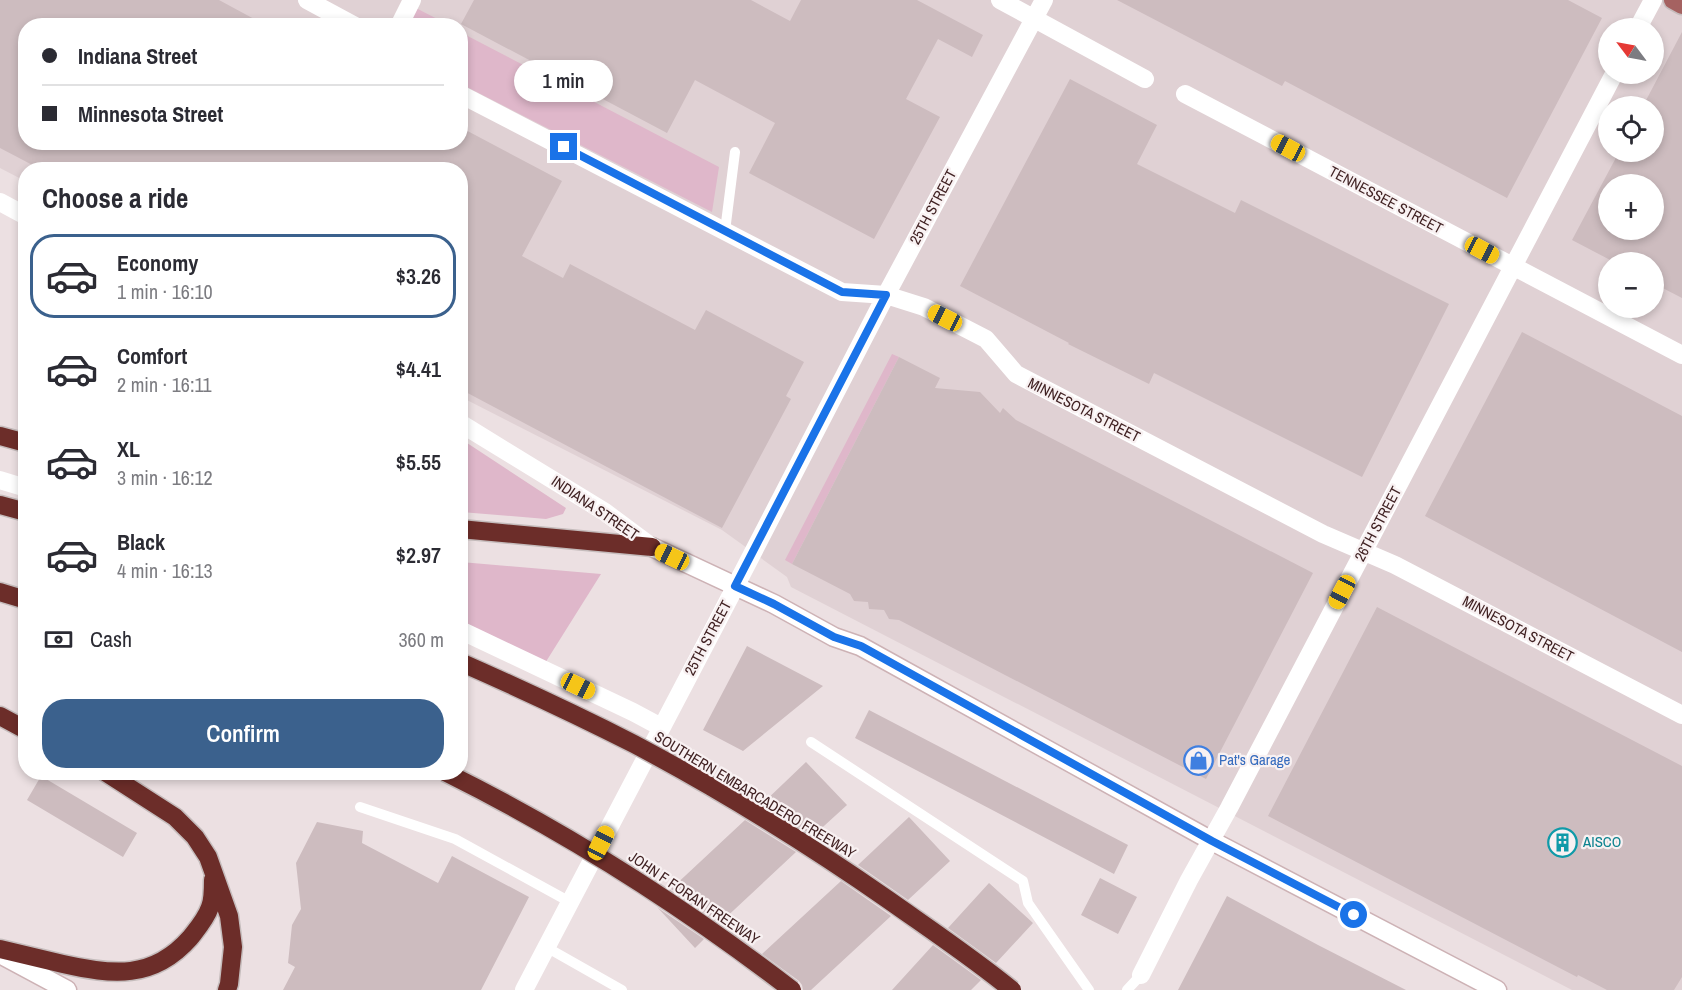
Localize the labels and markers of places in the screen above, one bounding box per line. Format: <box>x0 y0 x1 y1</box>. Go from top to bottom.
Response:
shop icon: Pat's Garage <box>1182 744 1214 776</box>
place label: Pat's Garage <box>1219 749 1291 770</box>
building icon: AISCO <box>1546 826 1578 858</box>
place label: AISCO <box>1582 831 1621 852</box>

